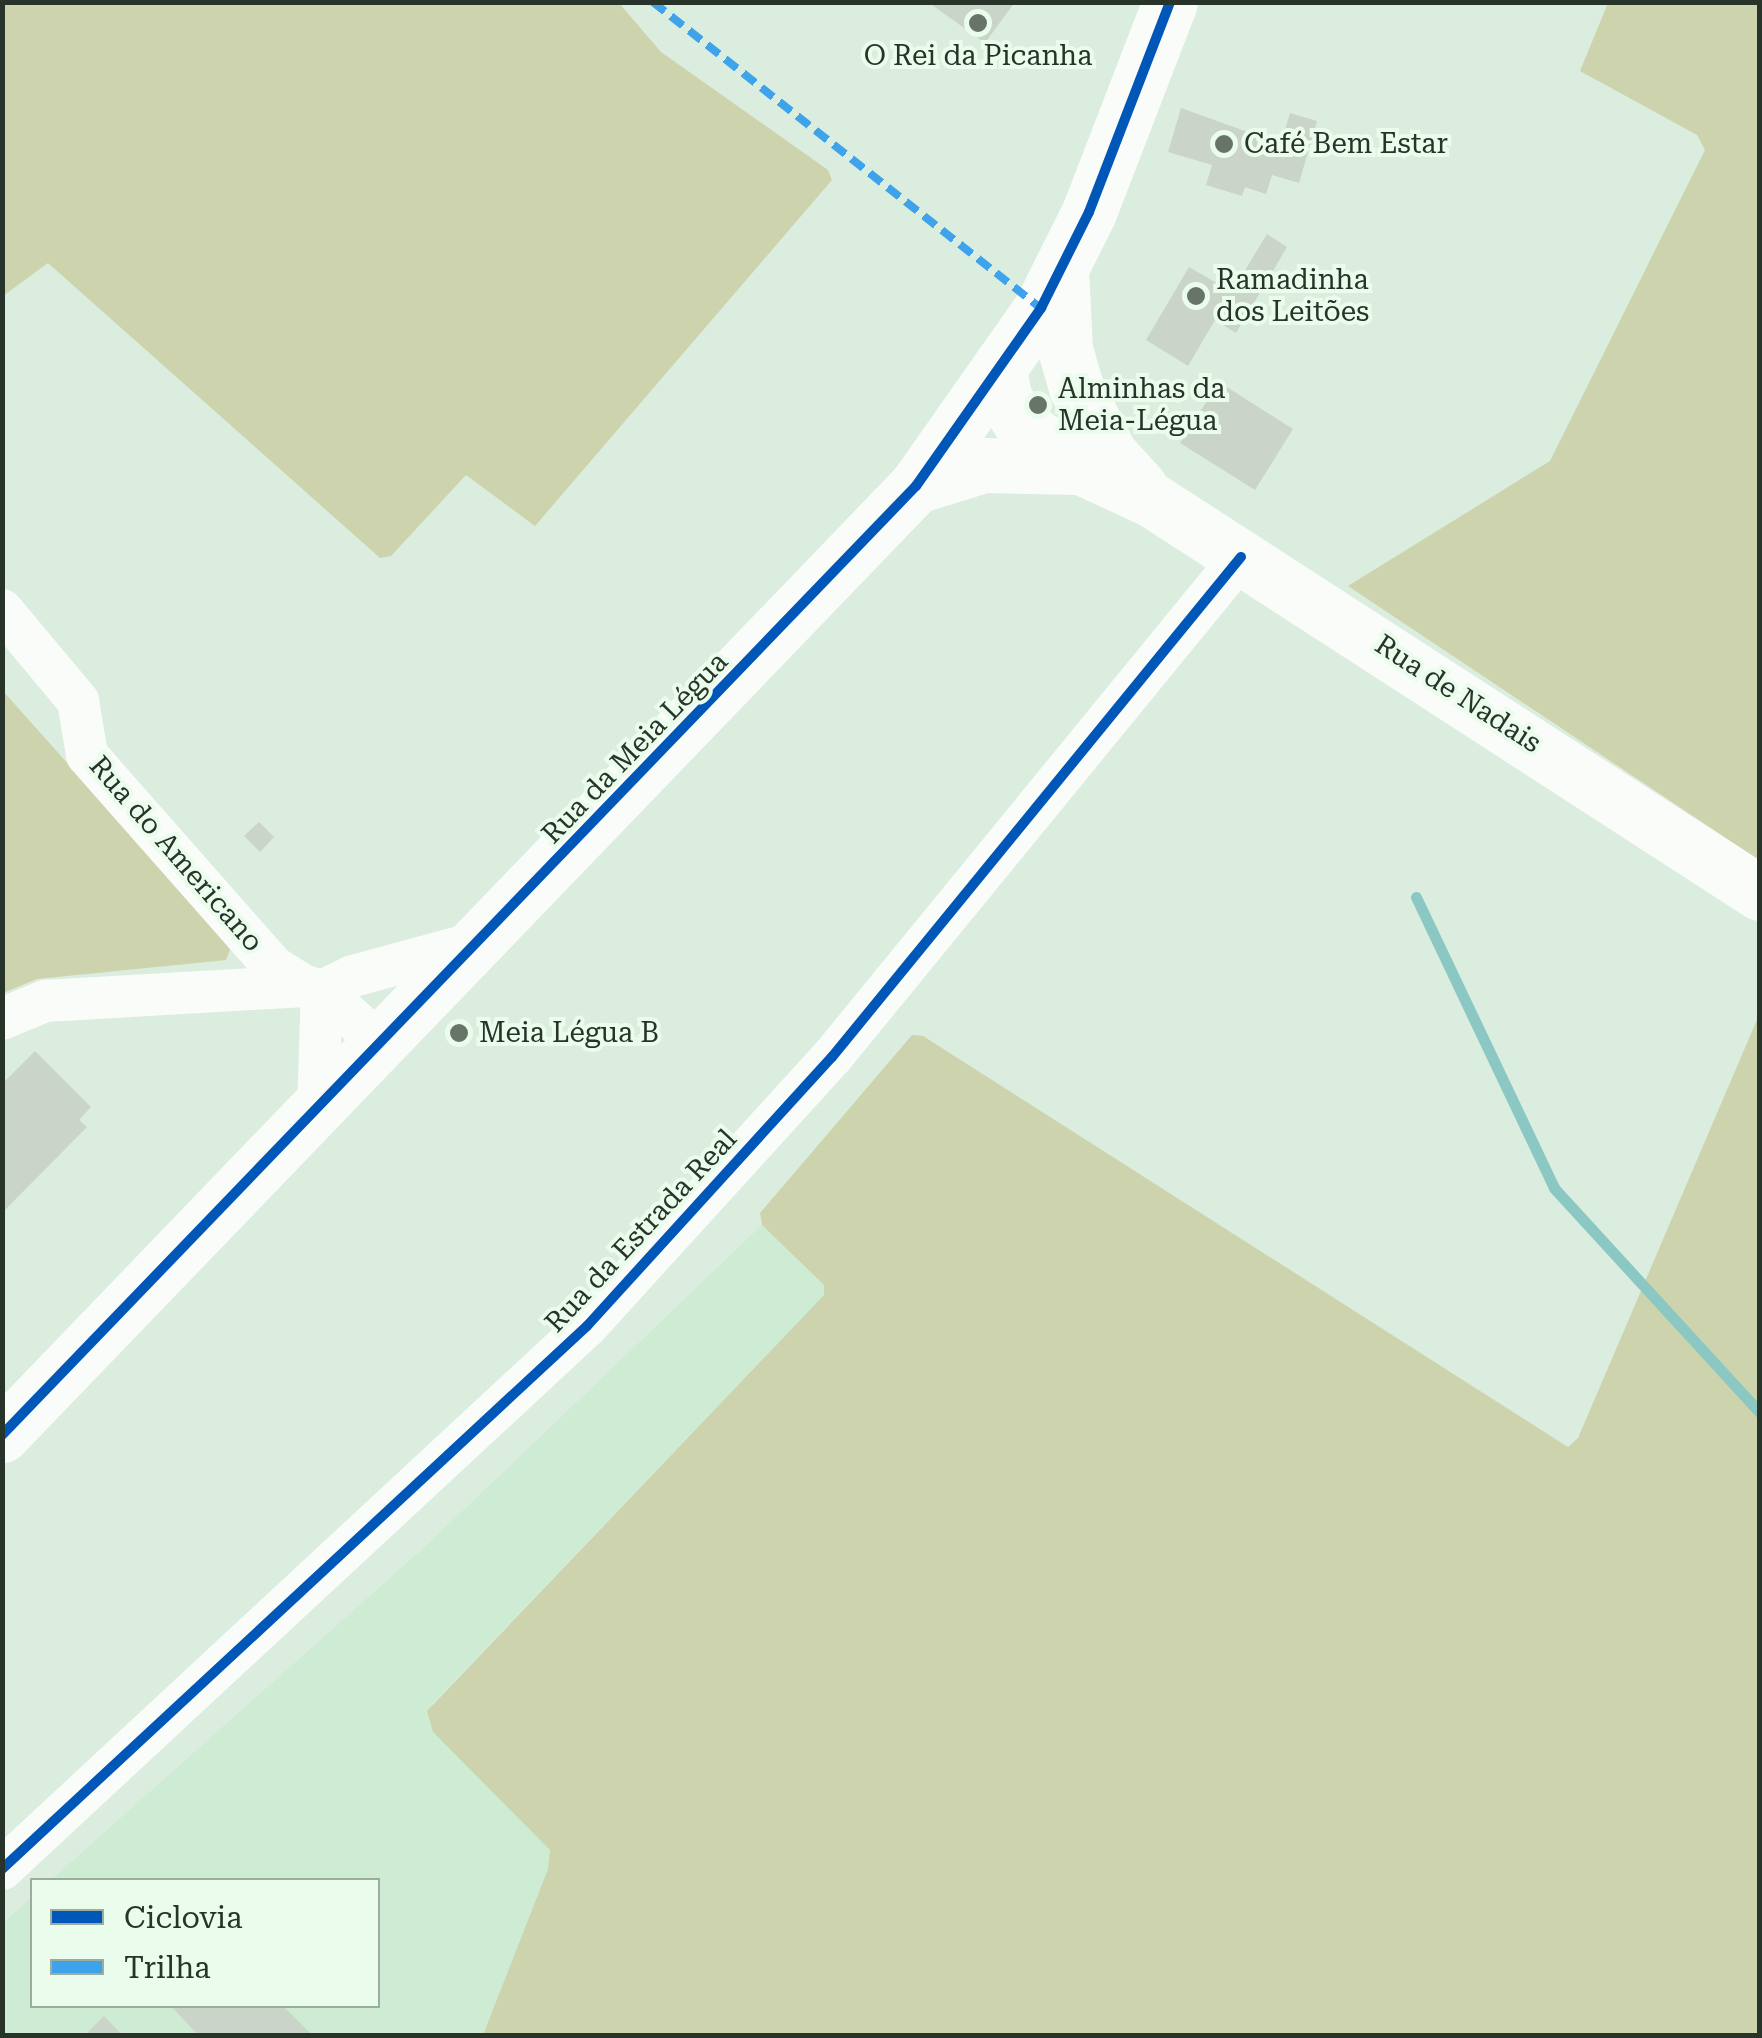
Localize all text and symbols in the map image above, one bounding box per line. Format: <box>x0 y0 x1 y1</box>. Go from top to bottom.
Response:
marker: O Rei da Picanha <box>967 12 989 34</box>
place label: O Rei da Picanha <box>864 39 1092 73</box>
place label: Café Bem Estar <box>1244 127 1448 161</box>
marker: Café Bem Estar <box>1213 133 1235 155</box>
place label: Ramadinha dos Leitões <box>1216 263 1369 329</box>
marker: Ramadinha dos Leitões <box>1185 285 1207 307</box>
place label: Alminhas da Meia-Légua <box>1058 372 1226 438</box>
marker: Alminhas da Meia-Légua <box>1027 394 1049 416</box>
street label: Rua de Nadais <box>1369 628 1547 760</box>
street label: Rua da Meia Légua <box>535 645 735 851</box>
street label: Rua do Americano <box>82 749 270 959</box>
place label: Meia Légua B <box>479 1016 659 1050</box>
marker: Meia Légua B <box>448 1022 470 1044</box>
street label: Rua da Estrada Real <box>538 1123 744 1339</box>
legend <box>30 1878 380 2008</box>
text: Ciclovia <box>124 1900 242 1935</box>
text: Trilha <box>124 1950 211 1985</box>

